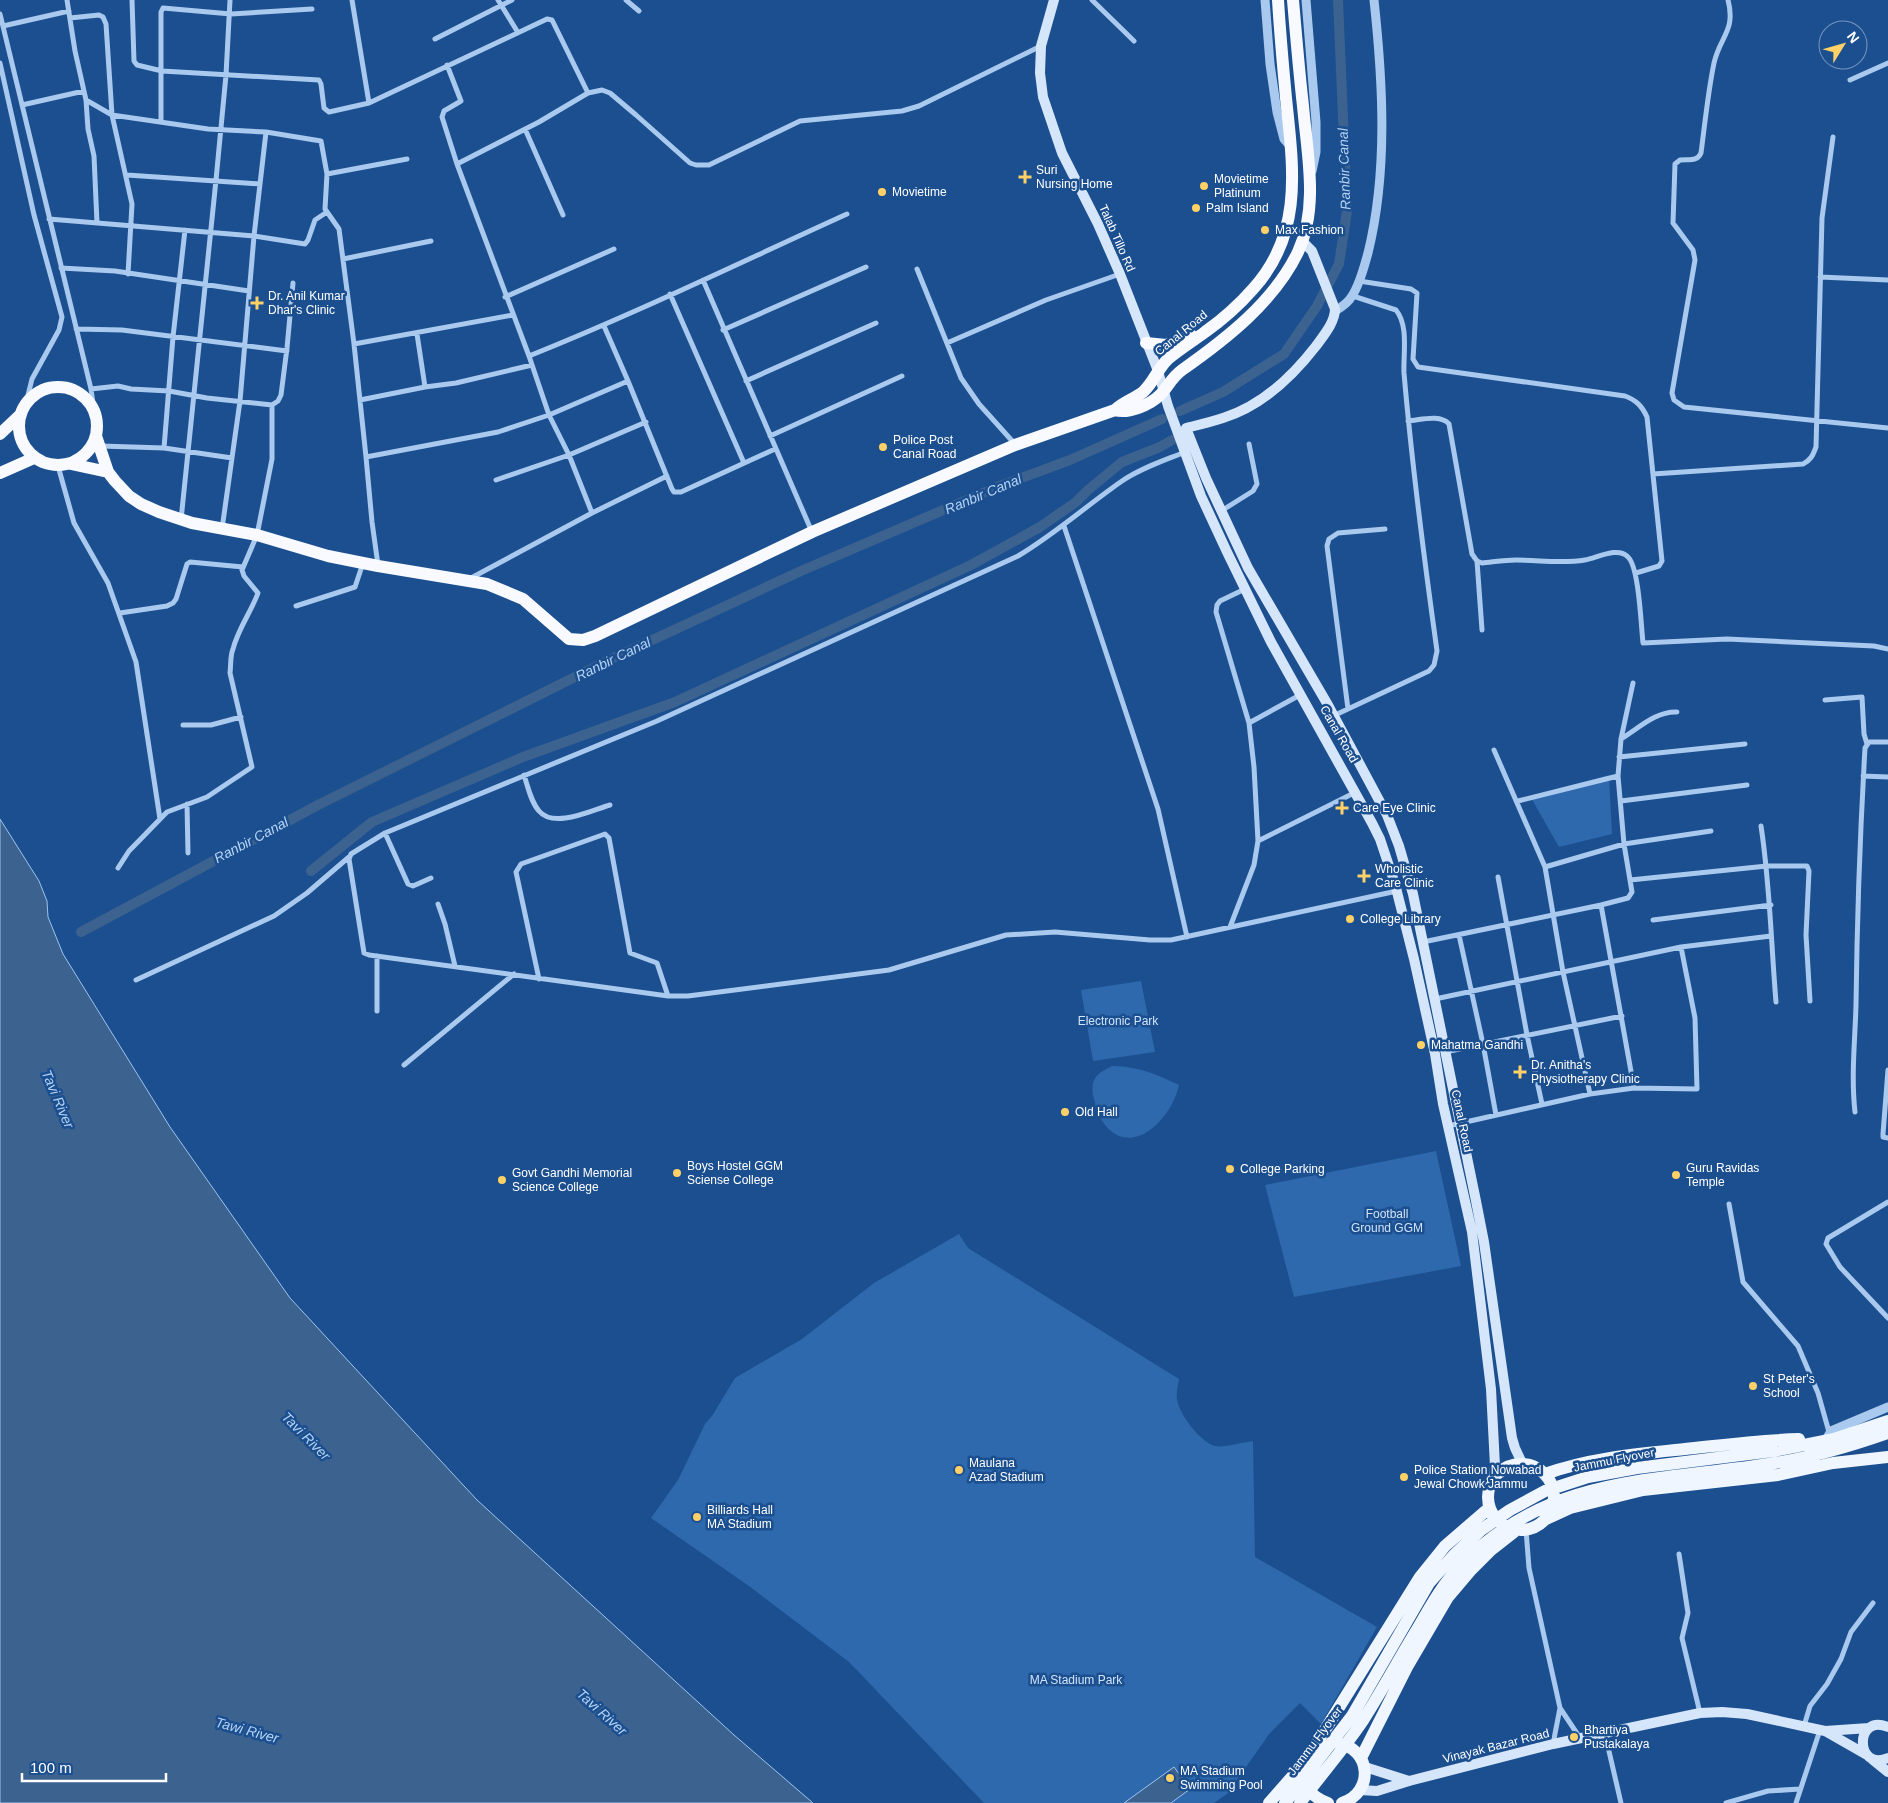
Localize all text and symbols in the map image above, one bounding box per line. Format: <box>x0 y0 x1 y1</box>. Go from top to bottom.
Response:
north arrow <box>1818 20 1868 70</box>
text: N <box>1844 28 1863 46</box>
water label: Ranbir Canal <box>1335 127 1353 210</box>
place label: Suri Nursing Home <box>1036 163 1113 191</box>
marker: Suri Nursing Home <box>1018 170 1032 184</box>
place label: Movietime Platinum <box>1214 172 1269 200</box>
marker: Movietime Platinum <box>1198 180 1210 192</box>
place label: Movietime <box>892 185 947 199</box>
marker: Movietime <box>876 186 888 198</box>
place label: Palm Island <box>1206 201 1269 215</box>
street label: Talab Tillo Rd <box>1096 202 1138 274</box>
marker: Palm Island <box>1190 202 1202 214</box>
place label: Max Fashion <box>1275 223 1344 237</box>
marker: Max Fashion <box>1259 224 1271 236</box>
place label: Dr. Anil Kumar Dhar's Clinic <box>268 289 345 317</box>
marker: Dr. Anil Kumar Dhar's Clinic <box>250 296 264 310</box>
street label: Canal Road <box>1152 308 1210 358</box>
place label: Police Post Canal Road <box>893 433 956 461</box>
marker: Police Post Canal Road <box>877 441 889 453</box>
water label: Ranbir Canal <box>942 470 1025 517</box>
water label: Ranbir Canal <box>573 634 654 684</box>
street label: Canal Road <box>1317 703 1361 765</box>
marker: Care Eye Clinic <box>1335 801 1349 815</box>
place label: Care Eye Clinic <box>1353 801 1436 815</box>
water label: Ranbir Canal <box>211 813 292 866</box>
place label: Wholistic Care Clinic <box>1375 862 1434 890</box>
marker: Wholistic Care Clinic <box>1357 869 1371 883</box>
place label: College Library <box>1360 912 1441 926</box>
marker: College Library <box>1344 913 1356 925</box>
park label: Electronic Park <box>1078 1014 1159 1028</box>
place label: Mahatma Gandhi <box>1431 1038 1523 1052</box>
marker: Mahatma Gandhi <box>1415 1039 1427 1051</box>
place label: Dr. Anitha's Physiotherapy Clinic <box>1531 1058 1640 1086</box>
marker: Dr. Anitha's Physiotherapy Clinic <box>1513 1065 1527 1079</box>
water label: Tavi River <box>39 1067 78 1132</box>
street label: Canal Road <box>1449 1089 1475 1153</box>
place label: Old Hall <box>1075 1105 1118 1119</box>
marker: Old Hall <box>1059 1106 1071 1118</box>
place label: Boys Hostel GGM Sciense College <box>687 1159 783 1187</box>
place label: Guru Ravidas Temple <box>1686 1161 1759 1189</box>
place label: College Parking <box>1240 1162 1325 1176</box>
marker: College Parking <box>1224 1163 1236 1175</box>
place label: Govt Gandhi Memorial Science College <box>512 1166 632 1194</box>
marker: Boys Hostel GGM Sciense College <box>671 1167 683 1179</box>
marker: Guru Ravidas Temple <box>1670 1169 1682 1181</box>
marker: Govt Gandhi Memorial Science College <box>496 1174 508 1186</box>
park label: Football Ground GGM <box>1351 1207 1423 1235</box>
place label: St Peter's School <box>1763 1372 1815 1400</box>
marker: St Peter's School <box>1747 1380 1759 1392</box>
water label: Tavi River <box>279 1409 334 1464</box>
street label: Jammu Flyover <box>1572 1445 1656 1475</box>
place label: Maulana Azad Stadium <box>969 1456 1044 1484</box>
place label: Police Station Nowabad Jewal Chowk Jammu <box>1414 1463 1541 1491</box>
marker: Maulana Azad Stadium <box>953 1464 965 1476</box>
marker: Police Station Nowabad Jewal Chowk Jammu <box>1398 1471 1410 1483</box>
place label: Billiards Hall MA Stadium <box>707 1503 773 1531</box>
marker: Billiards Hall MA Stadium <box>691 1511 703 1523</box>
park label: MA Stadium Park <box>1030 1673 1123 1687</box>
water label: Tavi River <box>574 1685 631 1739</box>
street label: Jammu Flyover <box>1285 1704 1345 1778</box>
water label: Tawi River <box>214 1714 282 1746</box>
place label: Bhartiya Pustakalaya <box>1584 1723 1650 1751</box>
street label: Vinayak Bazar Road <box>1441 1726 1551 1766</box>
marker: Bhartiya Pustakalaya <box>1568 1731 1580 1743</box>
scale bar <box>22 1750 166 1782</box>
text: 100 m <box>30 1759 72 1776</box>
place label: MA Stadium Swimming Pool <box>1180 1764 1263 1792</box>
marker: MA Stadium Swimming Pool <box>1164 1772 1176 1784</box>

